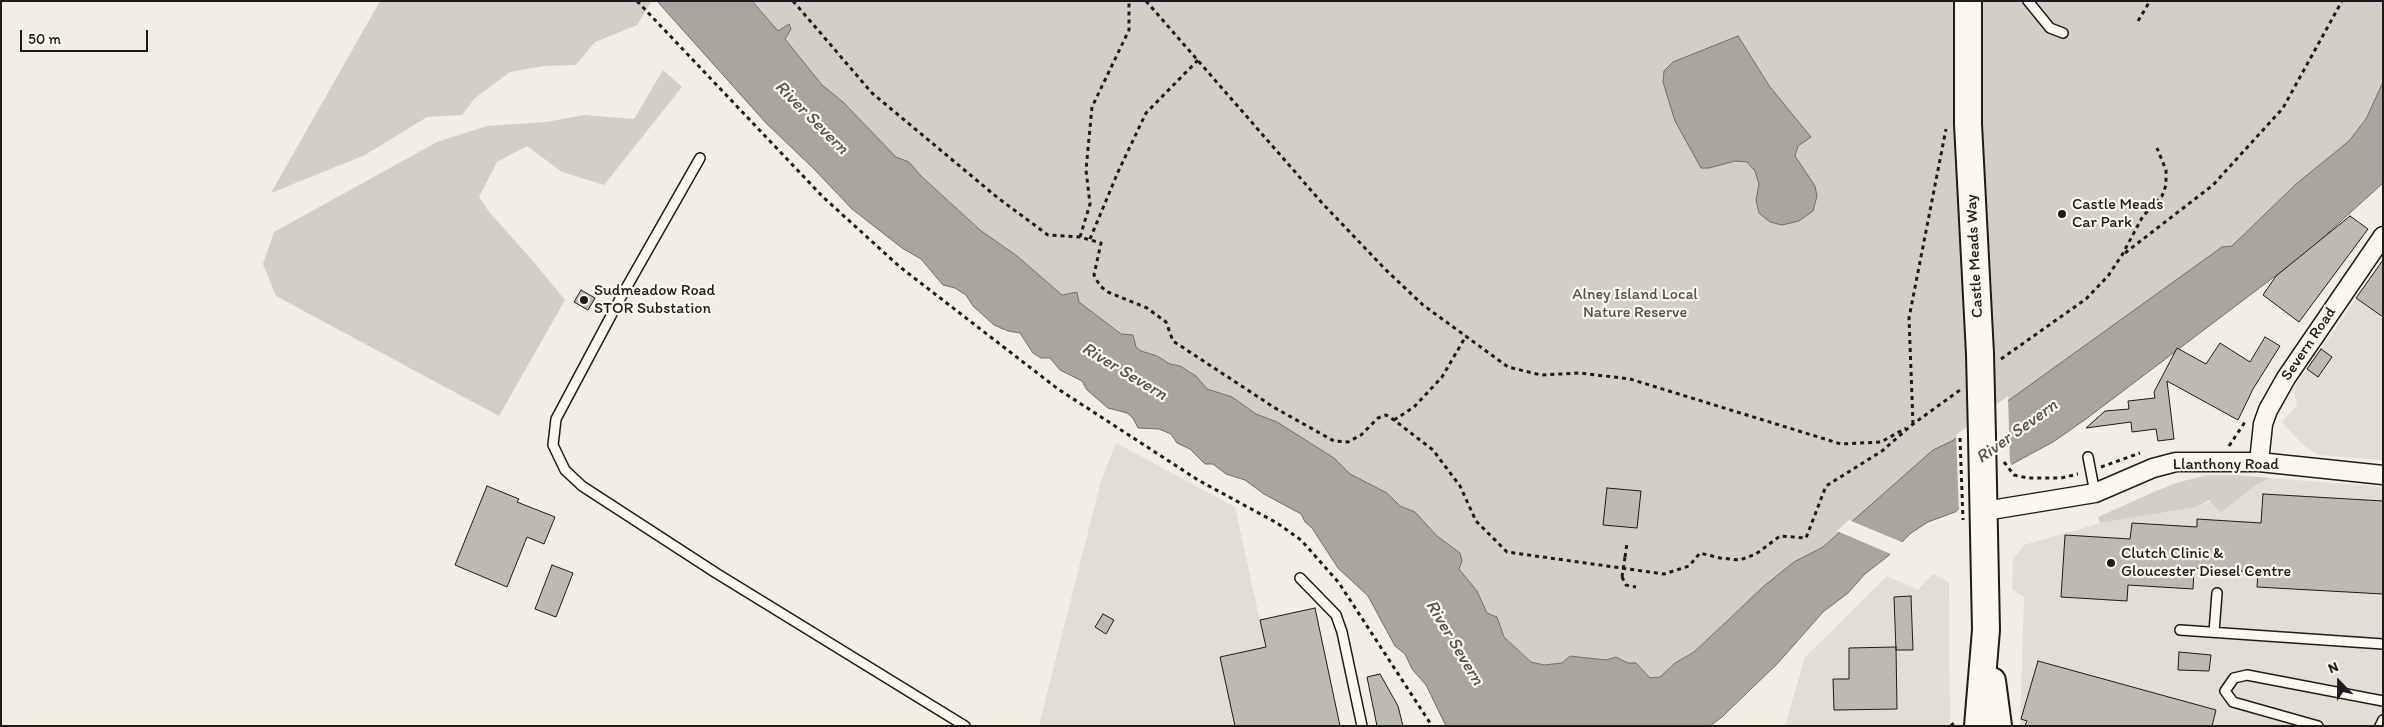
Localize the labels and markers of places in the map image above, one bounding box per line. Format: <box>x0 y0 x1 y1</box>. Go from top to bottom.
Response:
place label: Castle Meads Car Park <box>2072 195 2163 233</box>
marker: Castle Meads Car Park <box>2056 208 2068 220</box>
place label: Sudmeadow Road STOR Substation <box>594 281 715 319</box>
marker: Sudmeadow Road STOR Substation <box>578 294 590 306</box>
place label: Clutch Clinic & Gloucester Diesel Centre <box>2121 544 2291 582</box>
marker: Clutch Clinic & Gloucester Diesel Centre <box>2105 557 2117 569</box>

